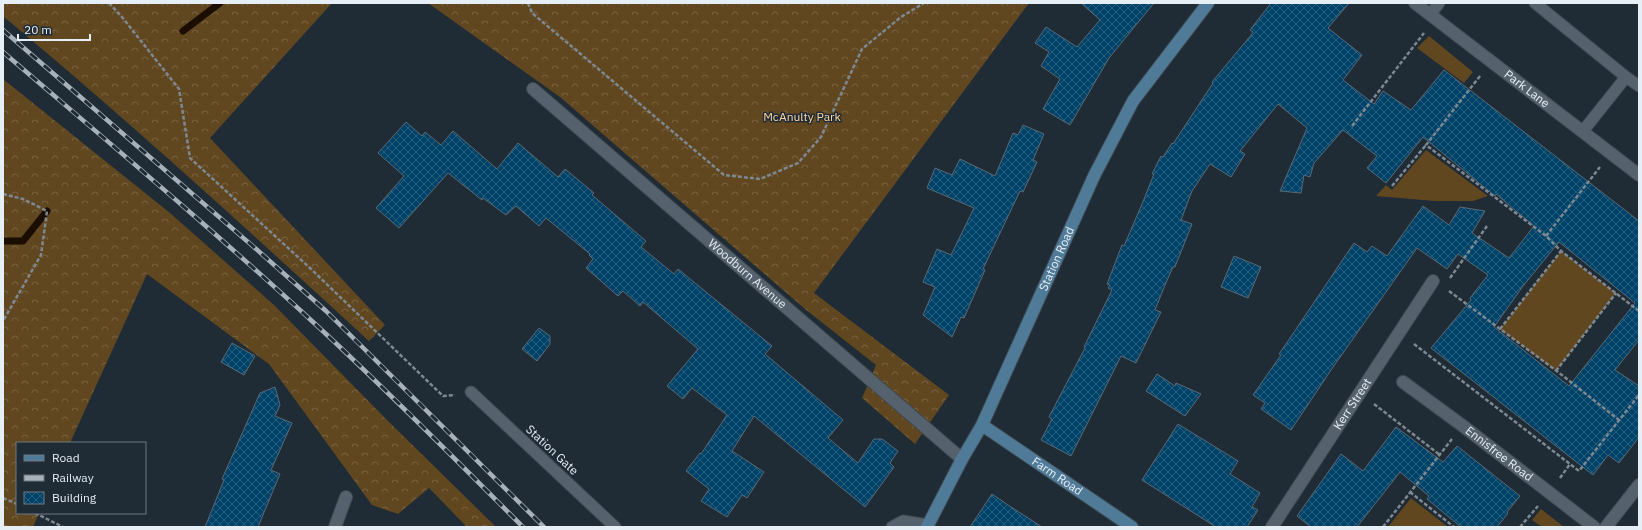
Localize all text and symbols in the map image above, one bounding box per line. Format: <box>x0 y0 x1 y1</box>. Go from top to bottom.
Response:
scale bar <box>18 16 90 42</box>
text: 20 m <box>24 22 52 37</box>
street label: Park Lane <box>1502 66 1553 111</box>
park label: McAnulty Park <box>763 109 842 124</box>
street label: Station Road <box>1035 224 1077 293</box>
street label: Woodburn Avenue <box>705 235 790 312</box>
street label: Kerr Street <box>1330 375 1374 432</box>
street label: Station Gate <box>523 421 582 478</box>
street label: Ennisfree Road <box>1463 423 1536 484</box>
legend <box>16 442 146 514</box>
text: Road <box>52 450 80 465</box>
street label: Farm Road <box>1029 453 1086 498</box>
text: Railway <box>52 470 94 485</box>
text: Building <box>52 490 97 505</box>

